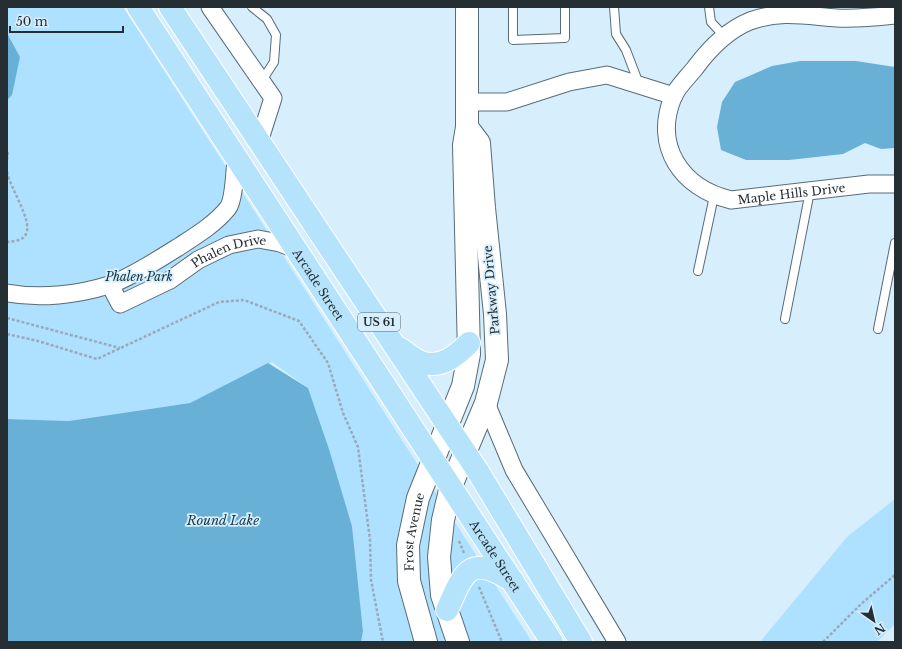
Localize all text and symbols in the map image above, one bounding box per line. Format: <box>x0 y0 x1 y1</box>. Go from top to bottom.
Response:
scale bar <box>10 8 123 34</box>
text: 50 m <box>16 14 48 29</box>
street label: Maple Hills Drive <box>737 179 846 207</box>
street label: Phalen Drive <box>188 231 268 270</box>
street label: Arcade Street <box>289 245 348 323</box>
street label: Parkway Drive <box>480 245 502 335</box>
park label: Phalen Park <box>104 269 173 284</box>
road number: US 61 <box>358 313 400 331</box>
street label: Frost Avenue <box>400 490 427 572</box>
water label: Round Lake <box>186 512 259 529</box>
street label: Arcade Street <box>466 516 525 595</box>
north arrow <box>854 601 894 641</box>
text: N <box>871 621 888 638</box>

